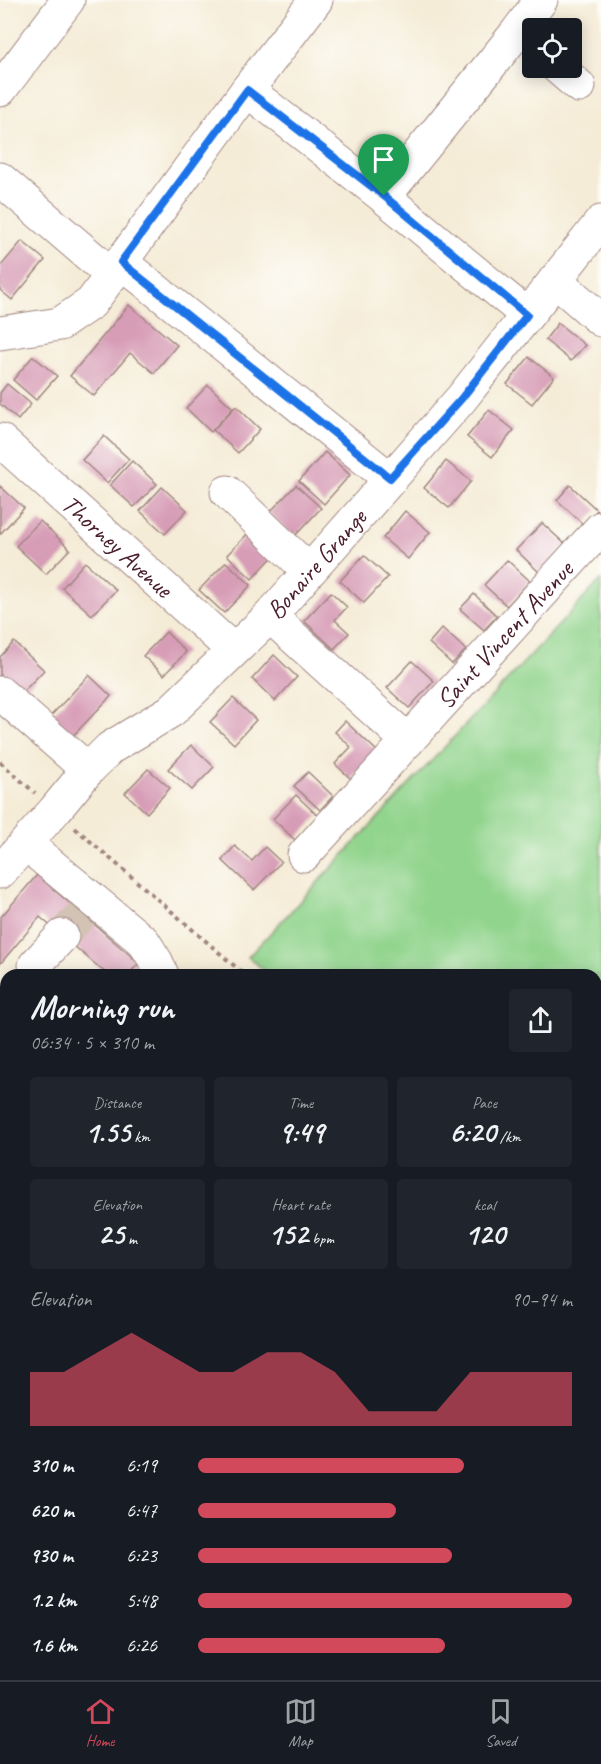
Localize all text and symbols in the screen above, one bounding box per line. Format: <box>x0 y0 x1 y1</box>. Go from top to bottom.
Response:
map controls <box>522 18 582 78</box>
button: locate <box>522 18 582 78</box>
pin <box>358 134 409 196</box>
icon: arrive <box>367 143 400 176</box>
street label: Thorney Avenue <box>55 488 181 606</box>
street label: Bonaire Grange <box>259 501 375 626</box>
street label: Saint Vincent Avenue <box>429 552 582 716</box>
text: Morning run <box>30 986 174 1028</box>
button: share <box>509 989 572 1052</box>
text: 06:34 · 5 × 310 m <box>30 1030 154 1055</box>
text: Distance <box>93 1093 141 1113</box>
text: Time <box>289 1093 313 1113</box>
text: Pace <box>472 1093 497 1113</box>
text: 1.55 <box>85 1113 130 1151</box>
text: 9:49 <box>278 1113 324 1151</box>
text: 6:20 <box>449 1113 496 1151</box>
text: km <box>130 1127 150 1147</box>
text: /km <box>496 1127 521 1147</box>
text: Elevation <box>93 1195 142 1215</box>
text: Heart rate <box>272 1195 330 1215</box>
text: kcal <box>474 1195 495 1215</box>
text: 25 <box>98 1215 124 1253</box>
text: 152 <box>268 1215 308 1253</box>
text: 120 <box>464 1215 505 1253</box>
text: m <box>124 1229 137 1249</box>
text: bpm <box>308 1229 334 1249</box>
text: Elevation <box>30 1287 92 1312</box>
text: 90–94 m <box>511 1287 572 1312</box>
text: 310 m <box>30 1453 73 1478</box>
text: 6:19 <box>126 1453 157 1478</box>
text: 620 m <box>30 1498 74 1523</box>
text: 6:47 <box>126 1498 157 1523</box>
text: 930 m <box>30 1543 73 1568</box>
text: 6:23 <box>126 1543 157 1568</box>
text: 1.2 km <box>30 1588 77 1613</box>
text: 5:48 <box>126 1588 157 1613</box>
text: 1.6 km <box>30 1633 77 1658</box>
text: 6:26 <box>126 1633 157 1658</box>
tab: Home <box>84 1695 117 1751</box>
tab: Map <box>284 1695 317 1751</box>
tab: Saved <box>484 1695 517 1751</box>

